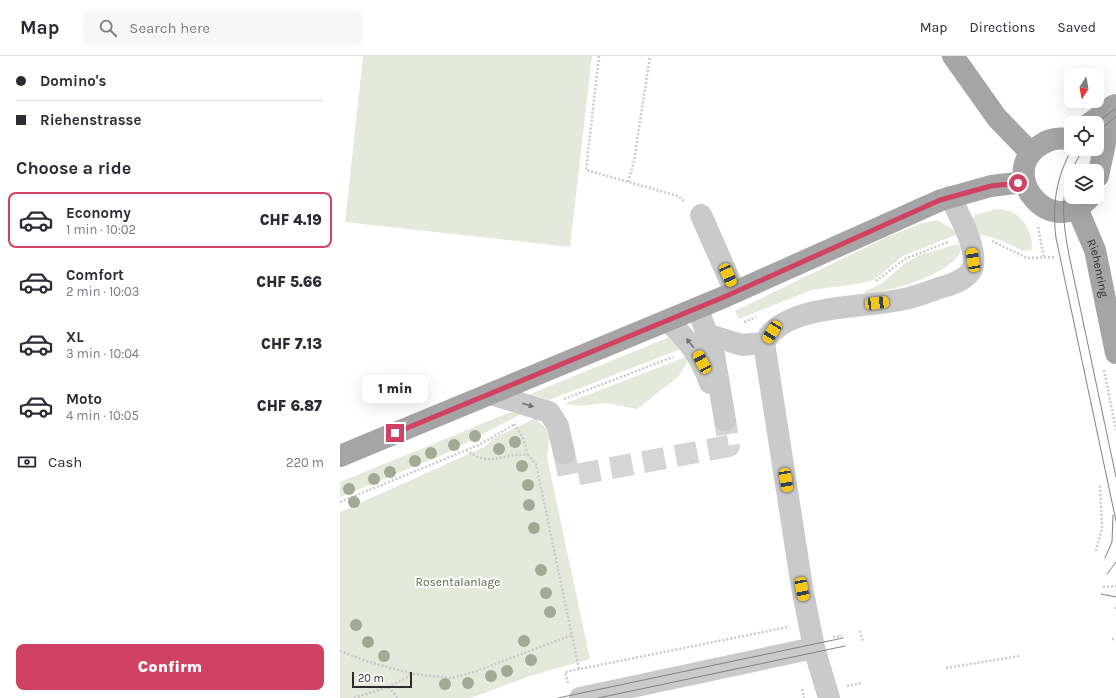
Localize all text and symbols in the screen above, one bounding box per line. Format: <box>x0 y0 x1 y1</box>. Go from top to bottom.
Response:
search box <box>83 10 363 46</box>
text: Map <box>20 17 59 39</box>
icon: search <box>97 17 119 39</box>
text: Search here <box>129 19 210 37</box>
text: Map <box>920 19 948 36</box>
text: Directions <box>970 19 1035 36</box>
text: Saved <box>1057 19 1096 36</box>
north arrow <box>1064 68 1104 108</box>
map controls <box>1064 68 1104 204</box>
text: Domino's <box>40 72 106 90</box>
text: Riehenstrasse <box>40 111 141 129</box>
button: locate <box>1064 116 1104 156</box>
text: Choose a ride <box>16 157 131 179</box>
button: layers <box>1064 164 1104 204</box>
route start <box>1009 174 1027 192</box>
icon: car <box>18 202 54 238</box>
text: Economy <box>66 204 131 222</box>
text: CHF 4.19 <box>260 211 322 229</box>
text: 1 min · 10:02 <box>66 222 136 237</box>
street label: Riehenring <box>1084 237 1112 299</box>
car <box>965 247 981 273</box>
car <box>718 262 738 288</box>
icon: car <box>18 264 54 300</box>
text: Comfort <box>66 266 124 284</box>
text: CHF 5.66 <box>256 273 322 291</box>
text: 2 min · 10:03 <box>66 284 139 299</box>
car <box>864 296 890 310</box>
car <box>761 319 783 345</box>
icon: car <box>18 326 54 362</box>
text: XL <box>66 328 84 346</box>
text: CHF 7.13 <box>261 335 322 353</box>
one-way arrow <box>685 337 694 348</box>
text: 3 min · 10:04 <box>66 346 139 361</box>
car <box>691 349 713 375</box>
callout: 1 min <box>362 375 428 403</box>
text: 1 min <box>378 381 412 396</box>
icon: car <box>18 388 54 424</box>
text: Moto <box>66 390 102 408</box>
text: CHF 6.87 <box>257 397 322 415</box>
one-way arrow <box>523 402 535 408</box>
text: 4 min · 10:05 <box>66 408 139 423</box>
route end <box>386 424 404 442</box>
icon: cash <box>16 451 38 473</box>
text: Cash <box>48 453 82 471</box>
text: 220 m <box>286 455 324 470</box>
car <box>778 467 794 493</box>
park label: Rosentalanlage <box>416 575 500 589</box>
car <box>794 576 810 602</box>
button: Confirm <box>16 644 324 690</box>
scale bar <box>352 670 412 689</box>
text: 20 m <box>358 672 384 685</box>

